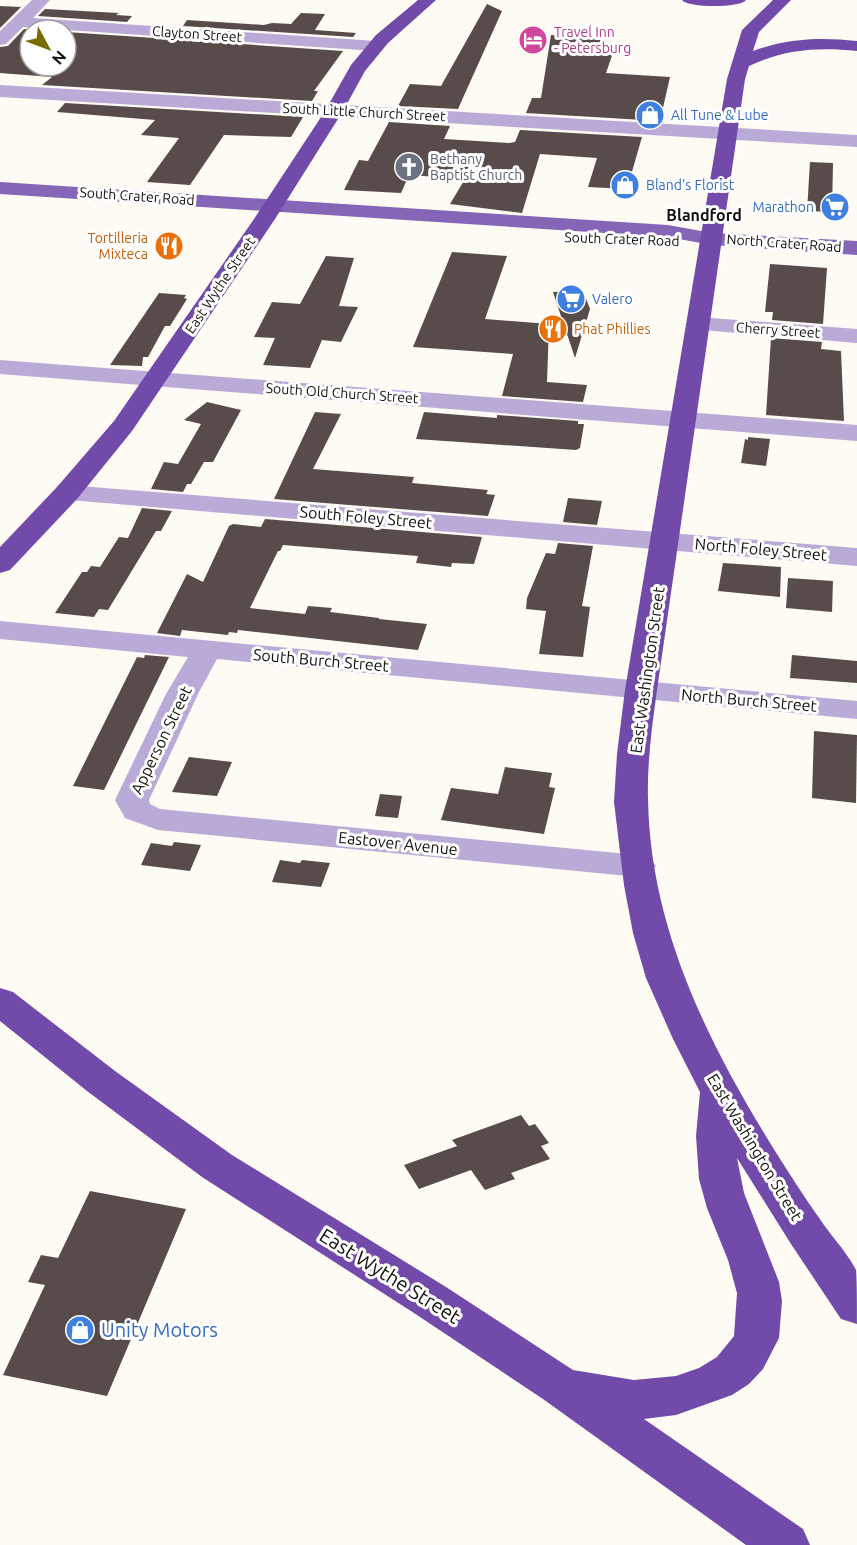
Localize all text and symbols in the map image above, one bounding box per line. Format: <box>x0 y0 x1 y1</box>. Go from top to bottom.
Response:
north arrow <box>18 18 78 78</box>
street label: Clayton Street <box>151 23 243 45</box>
hotel icon: Travel Inn - Petersburg <box>517 24 549 56</box>
place label: Travel Inn - Petersburg <box>554 24 631 56</box>
text: N <box>49 47 70 68</box>
shop icon: All Tune & Lube <box>634 99 666 131</box>
street label: South Little Church Street <box>282 100 446 124</box>
place label: All Tune & Lube <box>671 107 768 123</box>
church icon: Bethany Baptist Church <box>393 151 425 183</box>
place label: Bethany Baptist Church <box>430 151 522 183</box>
shop icon: Bland's Florist <box>609 169 641 201</box>
place label: Bland's Florist <box>646 177 735 193</box>
street label: South Crater Road <box>79 184 195 208</box>
supermarket icon: Marathon <box>819 191 851 223</box>
place label: Marathon <box>752 199 814 215</box>
district label: Blandford <box>666 206 742 224</box>
street label: South Crater Road <box>564 229 680 249</box>
place label: Tortilleria Mixteca <box>88 230 148 262</box>
restaurant icon: Tortilleria Mixteca <box>153 230 185 262</box>
street label: North Crater Road <box>726 231 842 255</box>
street label: East Wythe Street <box>182 233 259 336</box>
supermarket icon: Valero <box>555 283 587 315</box>
place label: Valero <box>592 291 633 307</box>
restaurant icon: Phat Phillies <box>537 313 569 345</box>
street label: Cherry Street <box>735 319 821 341</box>
place label: Phat Phillies <box>574 321 651 337</box>
street label: South Old Church Street <box>265 380 419 406</box>
street label: South Foley Street <box>299 502 434 532</box>
street label: North Foley Street <box>694 534 829 564</box>
street label: East Washington Street <box>626 585 668 755</box>
street label: South Burch Street <box>252 645 390 675</box>
street label: Apperson Street <box>127 682 195 797</box>
street label: North Burch Street <box>680 685 818 715</box>
street label: Eastover Avenue <box>337 828 459 858</box>
street label: East Washington Street <box>704 1070 806 1224</box>
street label: East Wythe Street <box>316 1223 465 1328</box>
shop icon: Unity Motors <box>64 1314 96 1346</box>
place label: Unity Motors <box>101 1318 218 1341</box>

